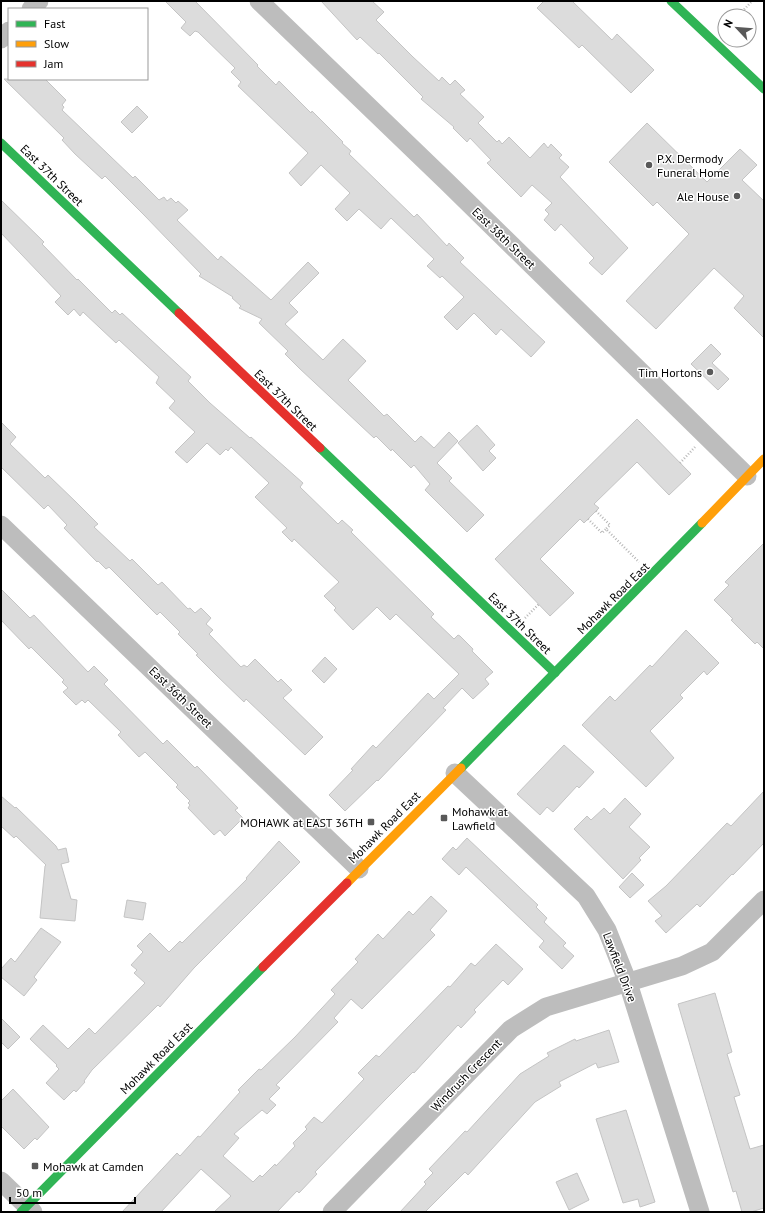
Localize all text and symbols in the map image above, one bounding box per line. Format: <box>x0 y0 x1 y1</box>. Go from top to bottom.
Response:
legend <box>8 8 148 80</box>
north arrow <box>717 8 757 48</box>
text: Fast <box>44 16 65 31</box>
text: N <box>720 17 736 30</box>
text: Slow <box>44 36 69 51</box>
text: Jam <box>43 56 63 71</box>
street label: East 37th Street <box>17 141 87 209</box>
place label: P.X. Dermody Funeral Home <box>657 151 729 180</box>
marker: P.X. Dermody Funeral Home <box>644 160 654 170</box>
place label: Ale House <box>677 189 729 204</box>
marker: Ale House <box>732 191 742 201</box>
street label: East 38th Street <box>469 204 539 272</box>
place label: Tim Hortons <box>638 365 702 380</box>
street label: East 37th Street <box>251 366 321 434</box>
marker: Tim Hortons <box>705 367 715 377</box>
street label: Mohawk Road East <box>574 559 652 637</box>
street label: East 37th Street <box>485 589 555 657</box>
street label: East 36th Street <box>146 663 216 731</box>
street label: Mohawk Road East <box>345 788 423 866</box>
place label: Mohawk at Lawfield <box>452 804 508 833</box>
marker: Mohawk at Lawfield <box>439 813 449 823</box>
place label: MOHAWK at EAST 36TH <box>240 815 363 830</box>
marker: MOHAWK at EAST 36TH <box>366 817 376 827</box>
street label: Lawfield Drive <box>600 930 640 1004</box>
street label: Mohawk Road East <box>117 1019 195 1097</box>
street label: Windrush Crescent <box>428 1036 504 1114</box>
place label: Mohawk at Camden <box>43 1159 144 1174</box>
marker: Mohawk at Camden <box>30 1161 40 1171</box>
scale bar <box>10 1179 135 1205</box>
text: 50 m <box>16 1185 42 1200</box>

